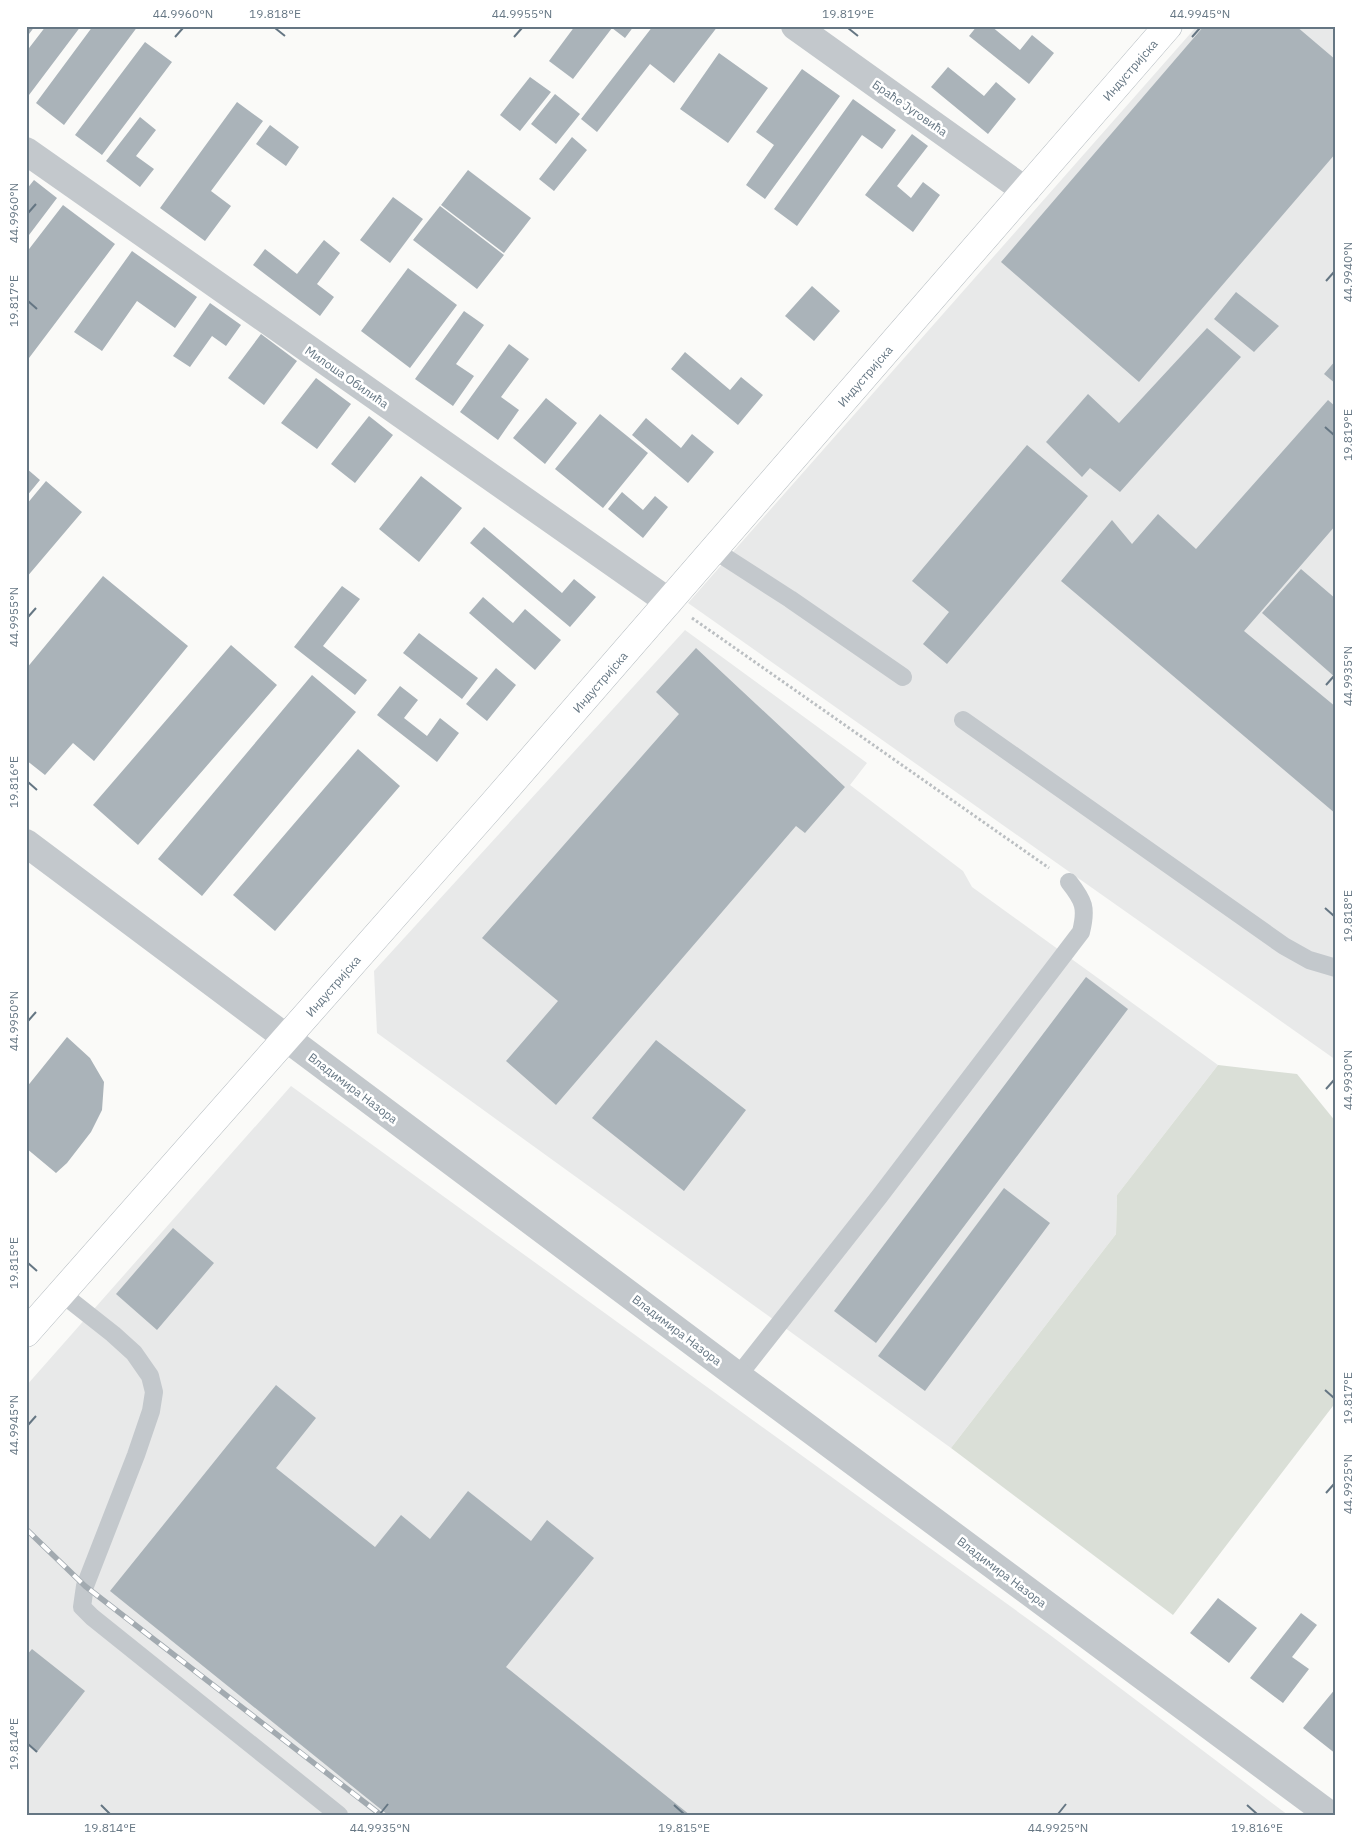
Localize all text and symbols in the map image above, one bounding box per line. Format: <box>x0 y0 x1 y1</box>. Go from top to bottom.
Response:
text: 44.9960°N <box>153 6 213 21</box>
text: 19.818°E <box>249 6 301 21</box>
text: 44.9955°N <box>492 6 552 21</box>
text: 19.819°E <box>822 6 874 21</box>
text: 44.9945°N <box>1170 6 1230 21</box>
street label: Индустријска <box>1099 36 1161 104</box>
street label: Браће Југовића <box>870 77 951 140</box>
text: 44.9960°N <box>6 183 21 243</box>
text: 44.9940°N <box>1340 242 1355 302</box>
text: 19.817°E <box>6 275 21 327</box>
street label: Индустријска <box>834 342 896 410</box>
street label: Милоша Обилића <box>302 343 392 412</box>
text: 19.819°E <box>1340 409 1355 461</box>
text: 44.9955°N <box>6 587 21 647</box>
text: 44.9935°N <box>1340 646 1355 706</box>
street label: Индустријска <box>569 648 631 716</box>
text: 19.816°E <box>6 756 21 808</box>
text: 19.818°E <box>1340 890 1355 942</box>
street label: Индустријска <box>302 952 364 1020</box>
text: 44.9950°N <box>6 991 21 1051</box>
street label: Владимира Назора <box>305 1049 401 1127</box>
text: 44.9930°N <box>1340 1050 1355 1110</box>
text: 19.815°E <box>6 1237 21 1289</box>
street label: Владимира Назора <box>629 1291 725 1369</box>
text: 19.817°E <box>1340 1372 1355 1424</box>
text: 44.9945°N <box>6 1395 21 1455</box>
text: 44.9925°N <box>1340 1454 1355 1514</box>
street label: Владимира Назора <box>954 1533 1050 1611</box>
text: 19.814°E <box>6 1718 21 1770</box>
text: 19.814°E <box>84 1820 136 1835</box>
text: 44.9935°N <box>350 1820 410 1835</box>
text: 19.815°E <box>658 1820 710 1835</box>
text: 44.9925°N <box>1028 1820 1088 1835</box>
text: 19.816°E <box>1231 1820 1283 1835</box>

